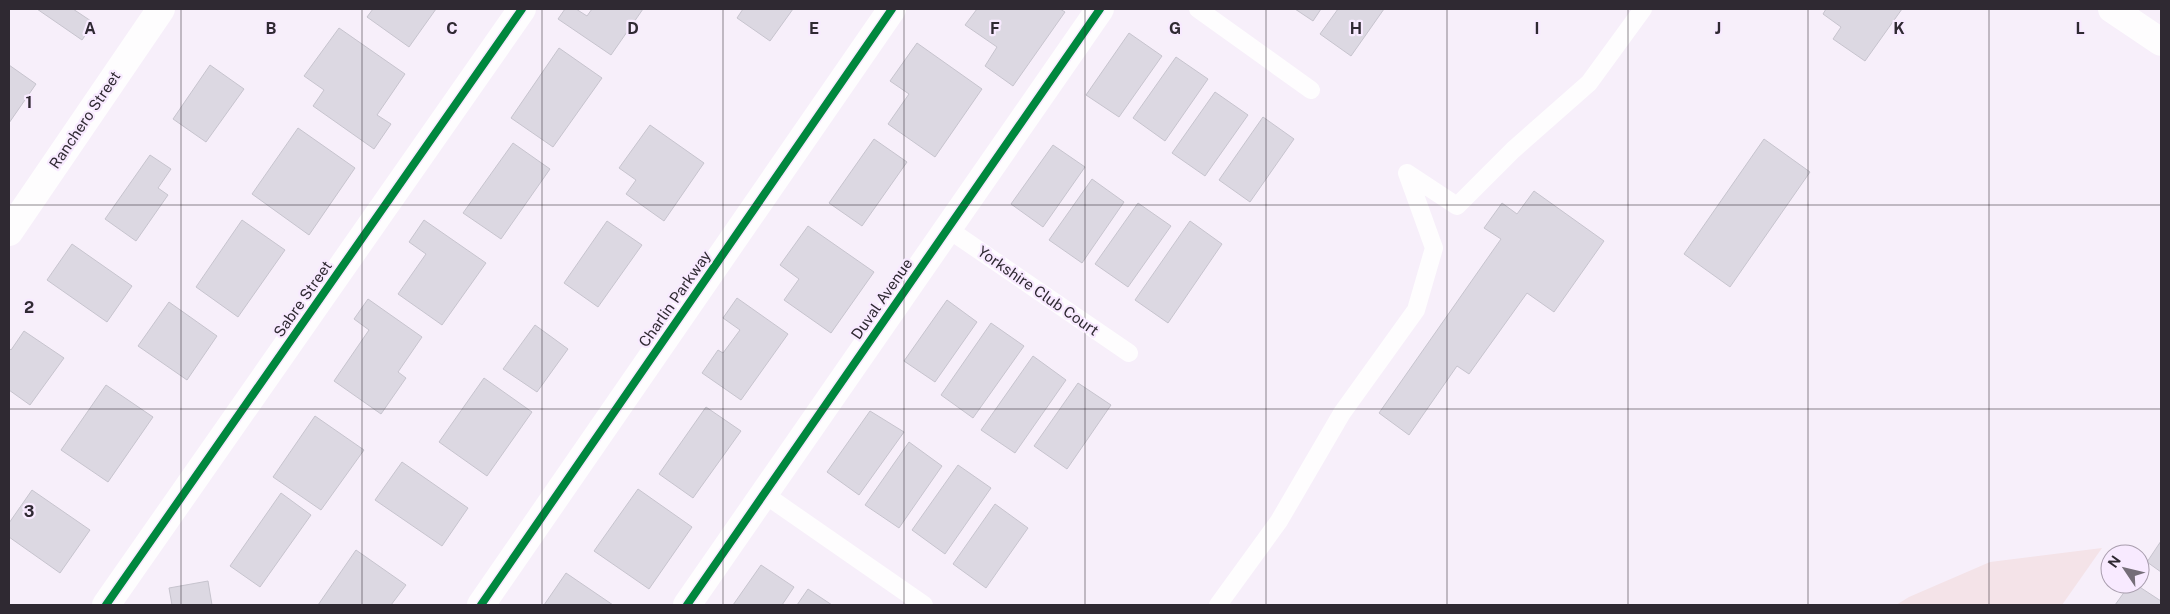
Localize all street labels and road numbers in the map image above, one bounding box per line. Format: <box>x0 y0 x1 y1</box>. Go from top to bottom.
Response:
street label: Ranchero Street <box>46 68 124 172</box>
street label: Yorkshire Club Court <box>975 242 1102 339</box>
street label: Charlin Parkway <box>635 247 714 350</box>
street label: Duval Avenue <box>848 255 916 342</box>
street label: Sabre Street <box>270 257 335 340</box>

